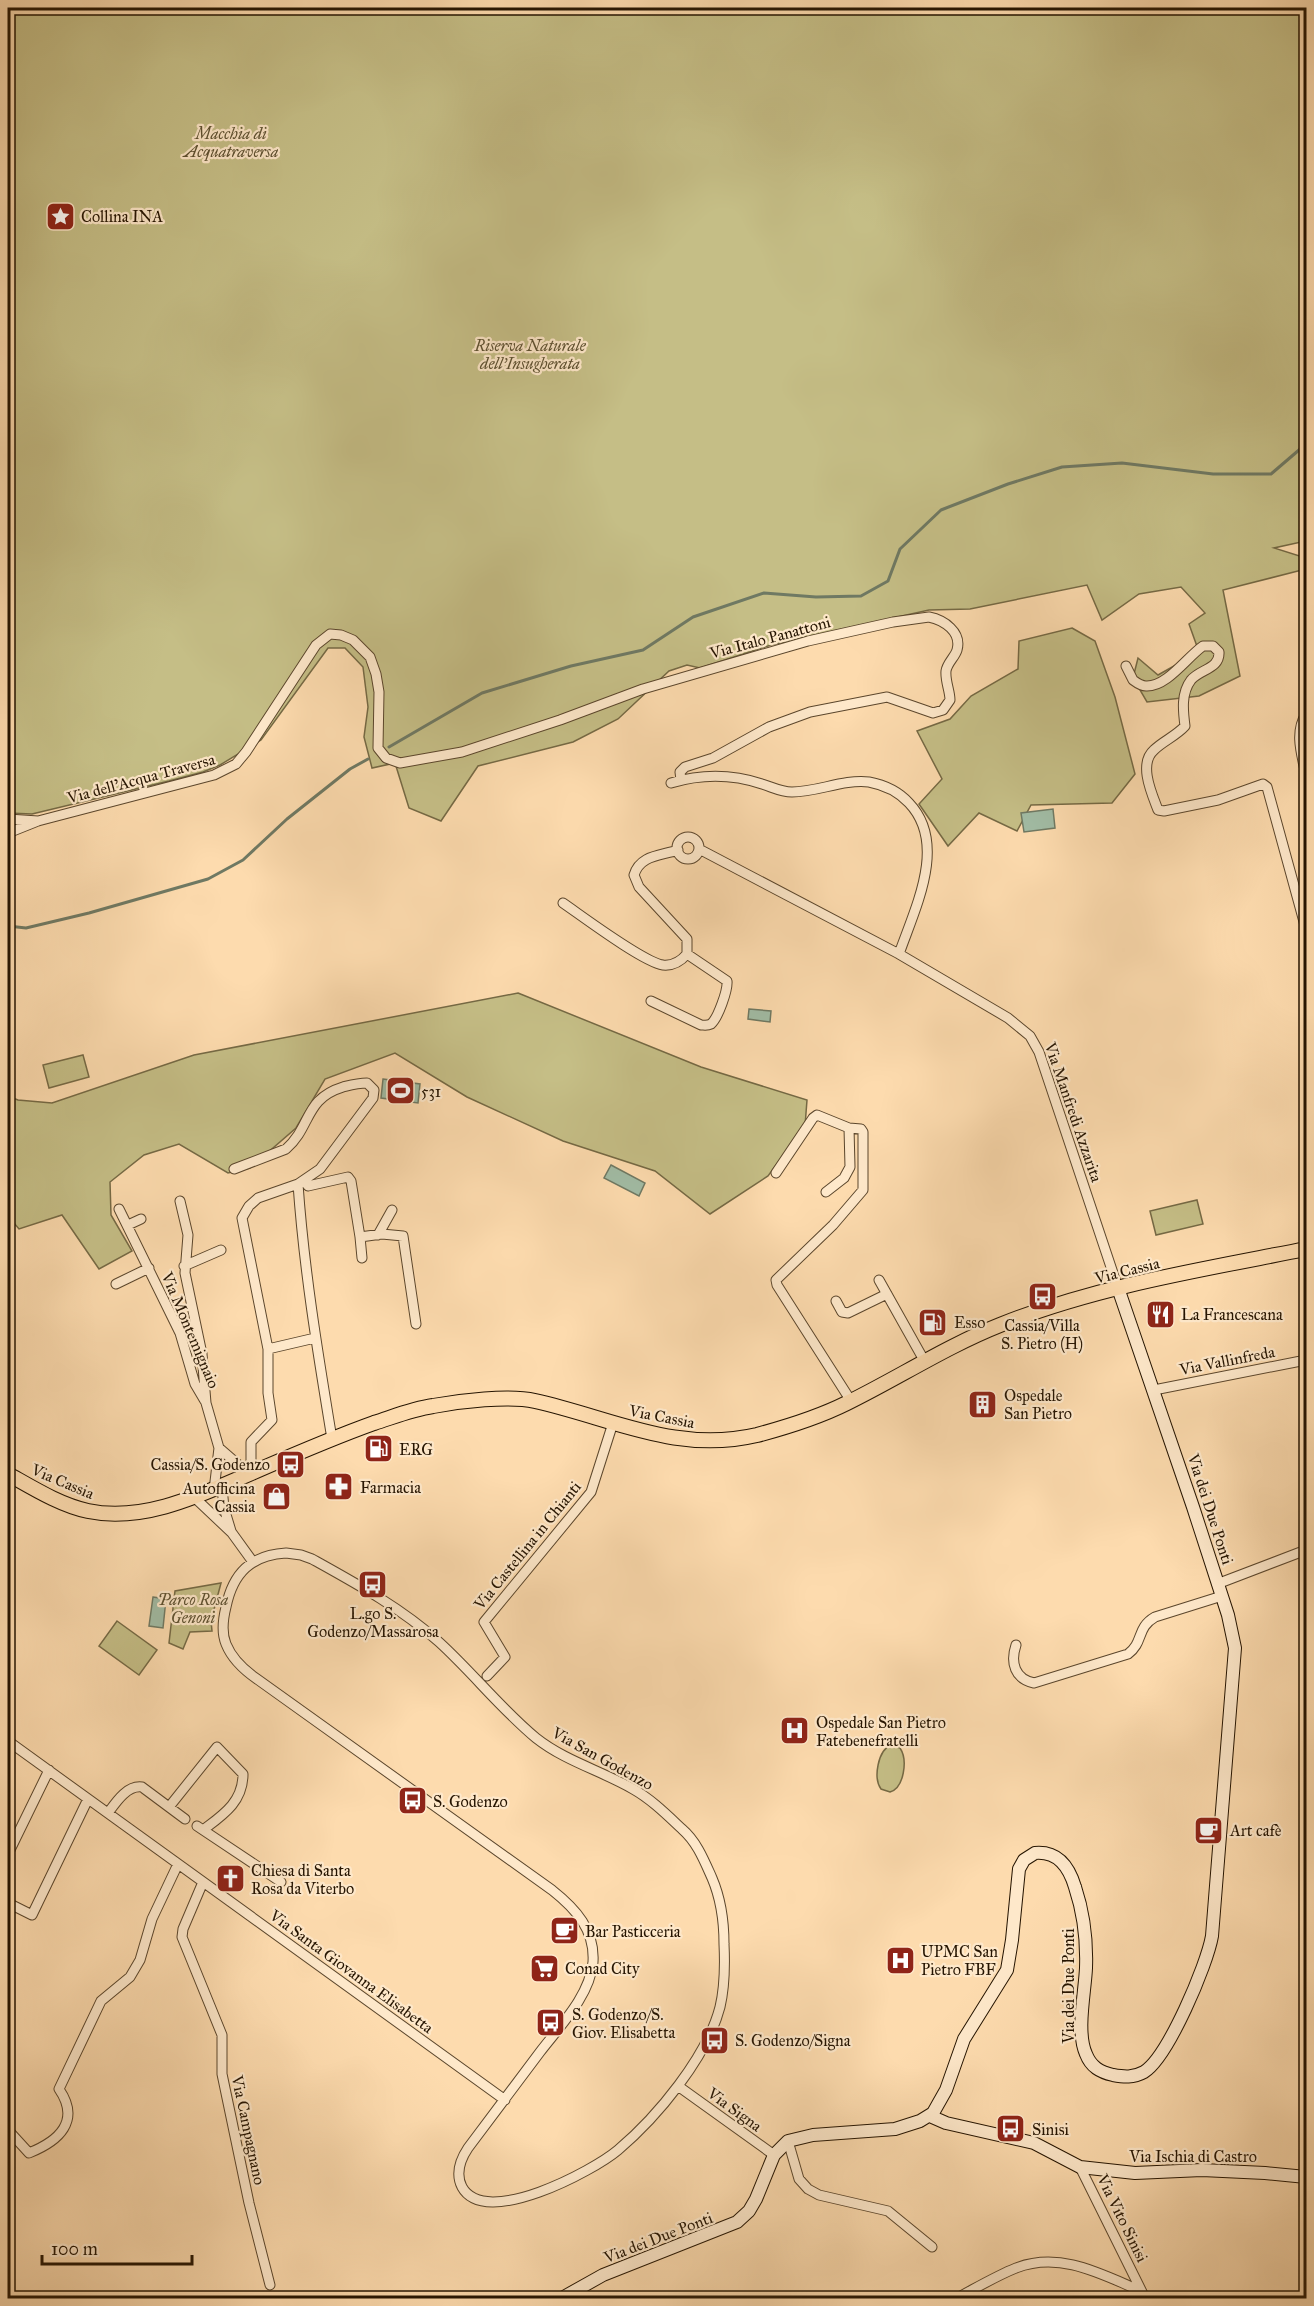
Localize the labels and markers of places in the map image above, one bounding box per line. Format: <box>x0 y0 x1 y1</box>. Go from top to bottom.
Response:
place icon: Collina INA <box>44 200 76 232</box>
place label: Collina INA <box>81 207 163 226</box>
sports icon: 531 <box>384 1075 416 1107</box>
place label: 531 <box>421 1082 441 1101</box>
bus stop icon: Cassia/Villa S. Pietro (H) <box>1026 1281 1058 1313</box>
restaurant icon: La Francescana <box>1144 1298 1176 1330</box>
place label: La Francescana <box>1181 1305 1283 1324</box>
fuel station icon: Esso <box>917 1306 949 1338</box>
place label: Esso <box>954 1313 985 1332</box>
place label: Cassia/Villa S. Pietro (H) <box>1001 1316 1083 1354</box>
place label: Ospedale San Pietro <box>1004 1386 1072 1423</box>
building icon: Ospedale San Pietro <box>967 1388 999 1420</box>
fuel station icon: ERG <box>362 1433 394 1465</box>
place label: ERG <box>399 1440 433 1459</box>
bus stop icon: Cassia/S. Godenzo <box>275 1448 307 1480</box>
place label: Cassia/S. Godenzo <box>150 1455 270 1474</box>
pharmacy icon: Farmacia <box>323 1471 355 1503</box>
place label: Farmacia <box>360 1478 421 1497</box>
place label: Autofficina Cassia <box>182 1479 255 1516</box>
shop icon: Autofficina Cassia <box>260 1481 292 1513</box>
bus stop icon: L.go S. Godenzo/Massarosa <box>357 1569 389 1601</box>
place label: L.go S. Godenzo/Massarosa <box>307 1604 439 1641</box>
place label: Ospedale San Pietro Fatebenefratelli <box>816 1713 946 1750</box>
hospital icon: Ospedale San Pietro Fatebenefratelli <box>779 1715 811 1747</box>
bus stop icon: S. Godenzo <box>396 1785 428 1817</box>
place label: S. Godenzo <box>433 1792 508 1811</box>
cafe icon: Art cafè <box>1193 1814 1225 1846</box>
place label: Art cafè <box>1229 1821 1282 1840</box>
place label: Chiesa di Santa Rosa da Viterbo <box>251 1861 354 1898</box>
church icon: Chiesa di Santa Rosa da Viterbo <box>214 1863 246 1895</box>
cafe icon: Bar Pasticceria <box>548 1915 580 1947</box>
place label: Bar Pasticceria <box>585 1922 681 1941</box>
place label: UPMC San Pietro FBF <box>921 1942 998 1979</box>
hospital icon: UPMC San Pietro FBF <box>884 1944 916 1976</box>
supermarket icon: Conad City <box>528 1952 560 1984</box>
place label: Conad City <box>565 1959 640 1978</box>
place label: S. Godenzo/S. Giov. Elisabetta <box>572 2005 676 2042</box>
bus stop icon: S. Godenzo/S. Giov. Elisabetta <box>535 2007 567 2039</box>
bus stop icon: S. Godenzo/Signa <box>698 2024 730 2056</box>
place label: S. Godenzo/Signa <box>735 2031 851 2051</box>
bus stop icon: Sinisi <box>995 2113 1027 2145</box>
place label: Sinisi <box>1032 2120 1069 2139</box>

